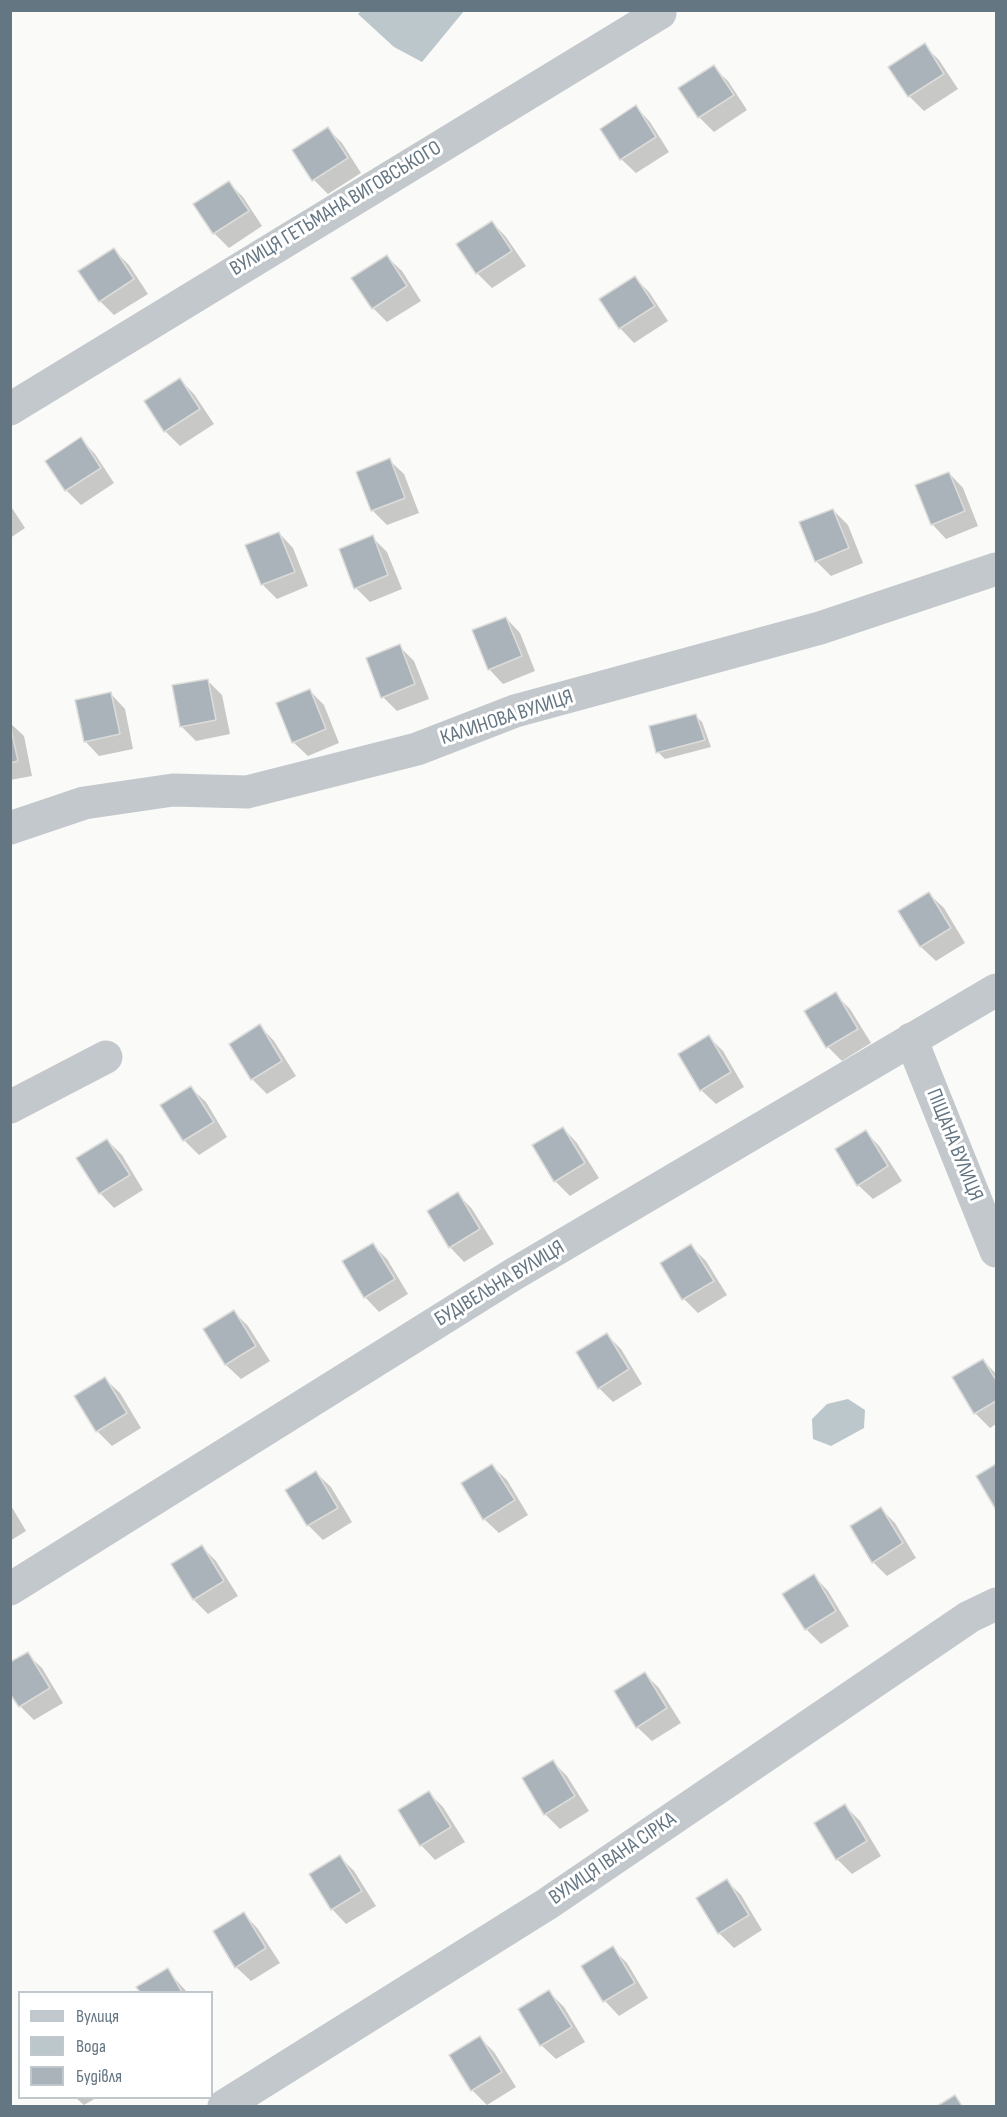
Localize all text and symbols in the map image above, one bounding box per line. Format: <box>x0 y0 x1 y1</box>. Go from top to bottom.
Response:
street label: ВУЛИЦЯ ГЕТЬМАНА ВИГОВСЬКОГО <box>226 136 446 282</box>
street label: КАЛИНОВА ВУЛИЦЯ <box>437 685 577 751</box>
street label: ПІЩАНА ВУЛИЦЯ <box>920 1085 988 1205</box>
street label: БУДІВЕЛЬНА ВУЛИЦЯ <box>431 1235 569 1333</box>
street label: ВУЛИЦЯ ІВАНА СІРКА <box>545 1807 681 1911</box>
legend <box>18 1991 213 2099</box>
text: Вулиця <box>76 2006 119 2027</box>
text: Вода <box>76 2036 106 2057</box>
text: Будівля <box>76 2066 122 2087</box>

